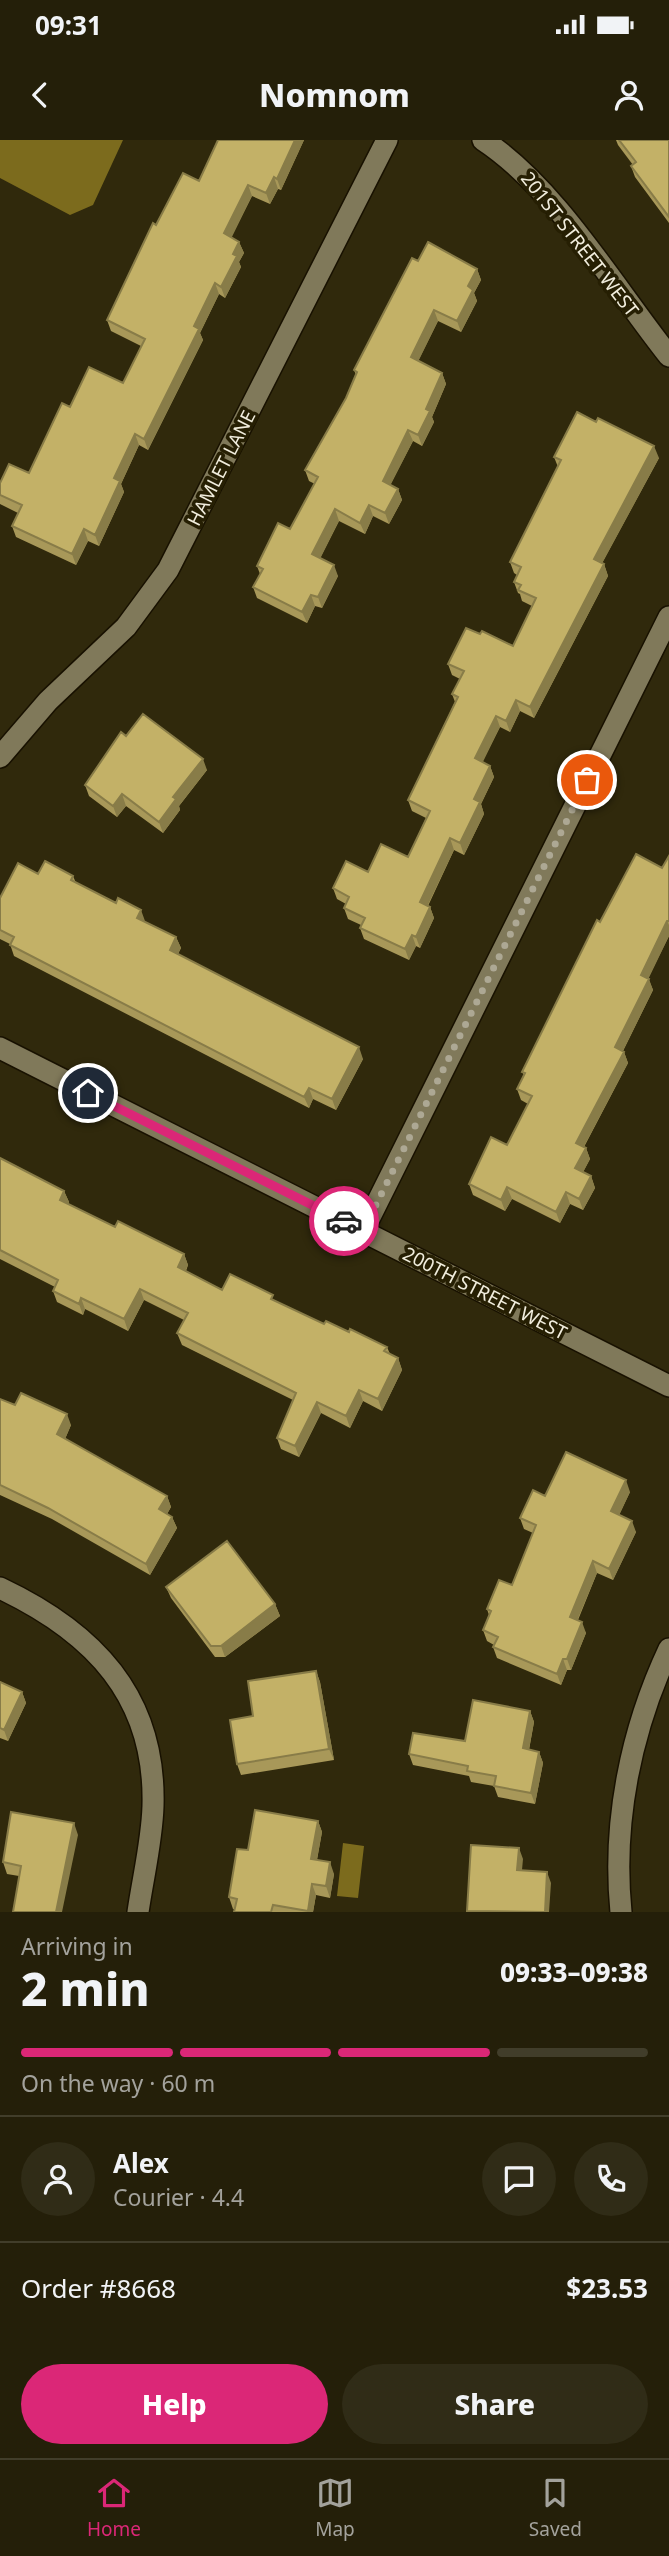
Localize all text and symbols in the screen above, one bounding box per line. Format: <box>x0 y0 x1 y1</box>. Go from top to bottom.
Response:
text: 09:31 <box>35 7 102 43</box>
text: Nomnom <box>259 73 410 116</box>
icon: back <box>21 76 59 114</box>
icon: person <box>610 76 648 114</box>
street label: 201ST STREET WEST <box>515 166 645 322</box>
street label: HAMLET LANE <box>181 406 261 530</box>
pin <box>557 750 617 810</box>
icon: bag <box>568 761 606 799</box>
pin <box>58 1063 118 1123</box>
icon: home <box>69 1074 107 1112</box>
courier <box>309 1186 379 1256</box>
icon: car <box>325 1202 363 1240</box>
street label: 200TH STREET WEST <box>399 1240 572 1346</box>
text: Arriving in <box>21 1930 133 1962</box>
text: 09:33–09:38 <box>500 1954 648 1990</box>
text: 2 min <box>21 1957 150 2019</box>
text: On the way · 60 m <box>21 2067 215 2099</box>
button: person <box>21 2142 95 2216</box>
button: chat <box>482 2142 556 2216</box>
button: phone <box>574 2142 648 2216</box>
text: Alex <box>113 2145 169 2181</box>
text: Courier · 4.4 <box>113 2181 244 2213</box>
text: Order #8668 <box>21 2270 176 2306</box>
text: $23.53 <box>566 2270 648 2306</box>
button: Help <box>21 2364 328 2444</box>
button: Share <box>342 2364 648 2444</box>
tab: Home <box>87 2474 141 2542</box>
tab: Map <box>315 2474 355 2542</box>
tab: Saved <box>529 2474 582 2542</box>

